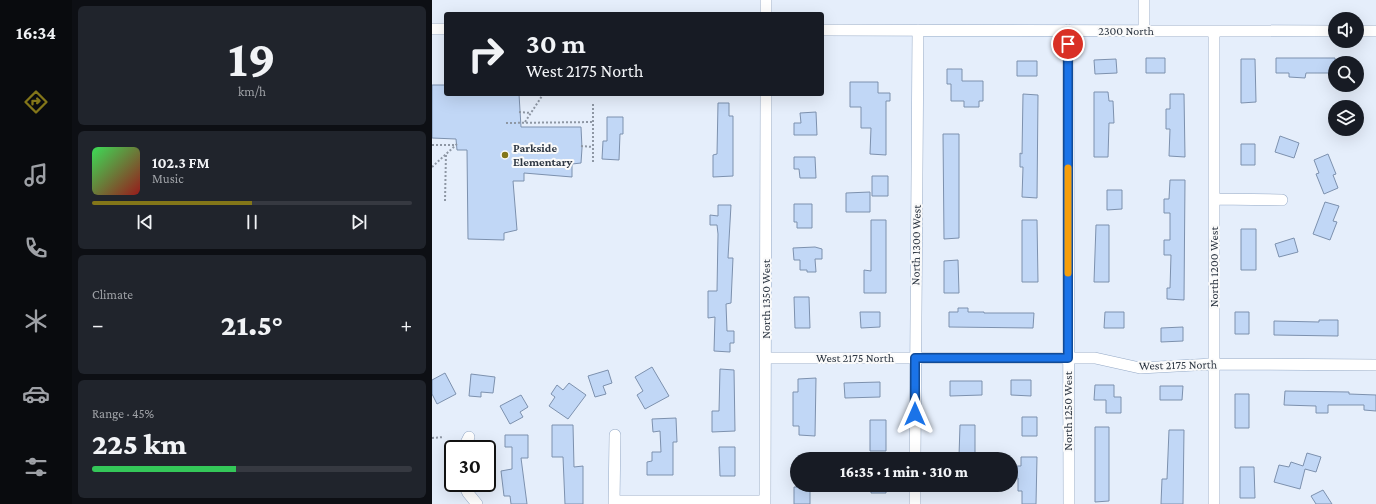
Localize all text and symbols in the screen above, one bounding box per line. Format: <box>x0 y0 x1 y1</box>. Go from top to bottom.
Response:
map controls <box>1328 12 1364 136</box>
button: sound <box>1328 12 1364 48</box>
text: 16:34 <box>16 23 56 43</box>
street label: 2300 North <box>1098 24 1154 38</box>
pin <box>1051 27 1085 61</box>
icon: right <box>460 28 512 80</box>
text: 30 m <box>526 28 586 59</box>
text: 19 <box>228 29 276 87</box>
icon: arrive <box>1057 33 1079 55</box>
button: search <box>1328 56 1364 92</box>
text: West 2175 North <box>526 61 643 81</box>
text: km/h <box>238 84 266 99</box>
icon: directions <box>22 88 50 116</box>
button: layers <box>1328 100 1364 136</box>
place label: Parkside Elementary <box>513 141 573 169</box>
marker: Parkside Elementary <box>500 150 510 160</box>
text: 102.3 FM <box>152 155 210 171</box>
icon: music <box>22 161 50 189</box>
text: Music <box>152 171 184 186</box>
street label: North 1300 West <box>908 204 924 285</box>
icon: previous <box>134 211 156 233</box>
icon: pause <box>241 211 263 233</box>
icon: next <box>348 211 370 233</box>
street label: North 1200 West <box>1207 226 1221 307</box>
icon: phone <box>22 234 50 262</box>
street label: North 1350 West <box>759 258 773 339</box>
text: Climate <box>92 287 133 302</box>
icon: climate <box>22 307 50 335</box>
text: 21.5° <box>221 308 283 341</box>
text: − <box>92 312 104 337</box>
text: + <box>400 312 412 337</box>
street label: West 2175 North <box>816 351 895 365</box>
street label: West 2175 North <box>1139 357 1218 373</box>
street label: North 1250 West <box>1061 370 1075 451</box>
icon: car <box>22 380 50 408</box>
position arrow <box>894 393 936 435</box>
text: Range · 45% <box>92 406 154 421</box>
text: 225 km <box>92 427 187 460</box>
speed limit sign: 30 <box>444 440 496 492</box>
icon: filters <box>22 453 50 481</box>
text: 16:35 · 1 min · 310 m <box>840 464 968 480</box>

